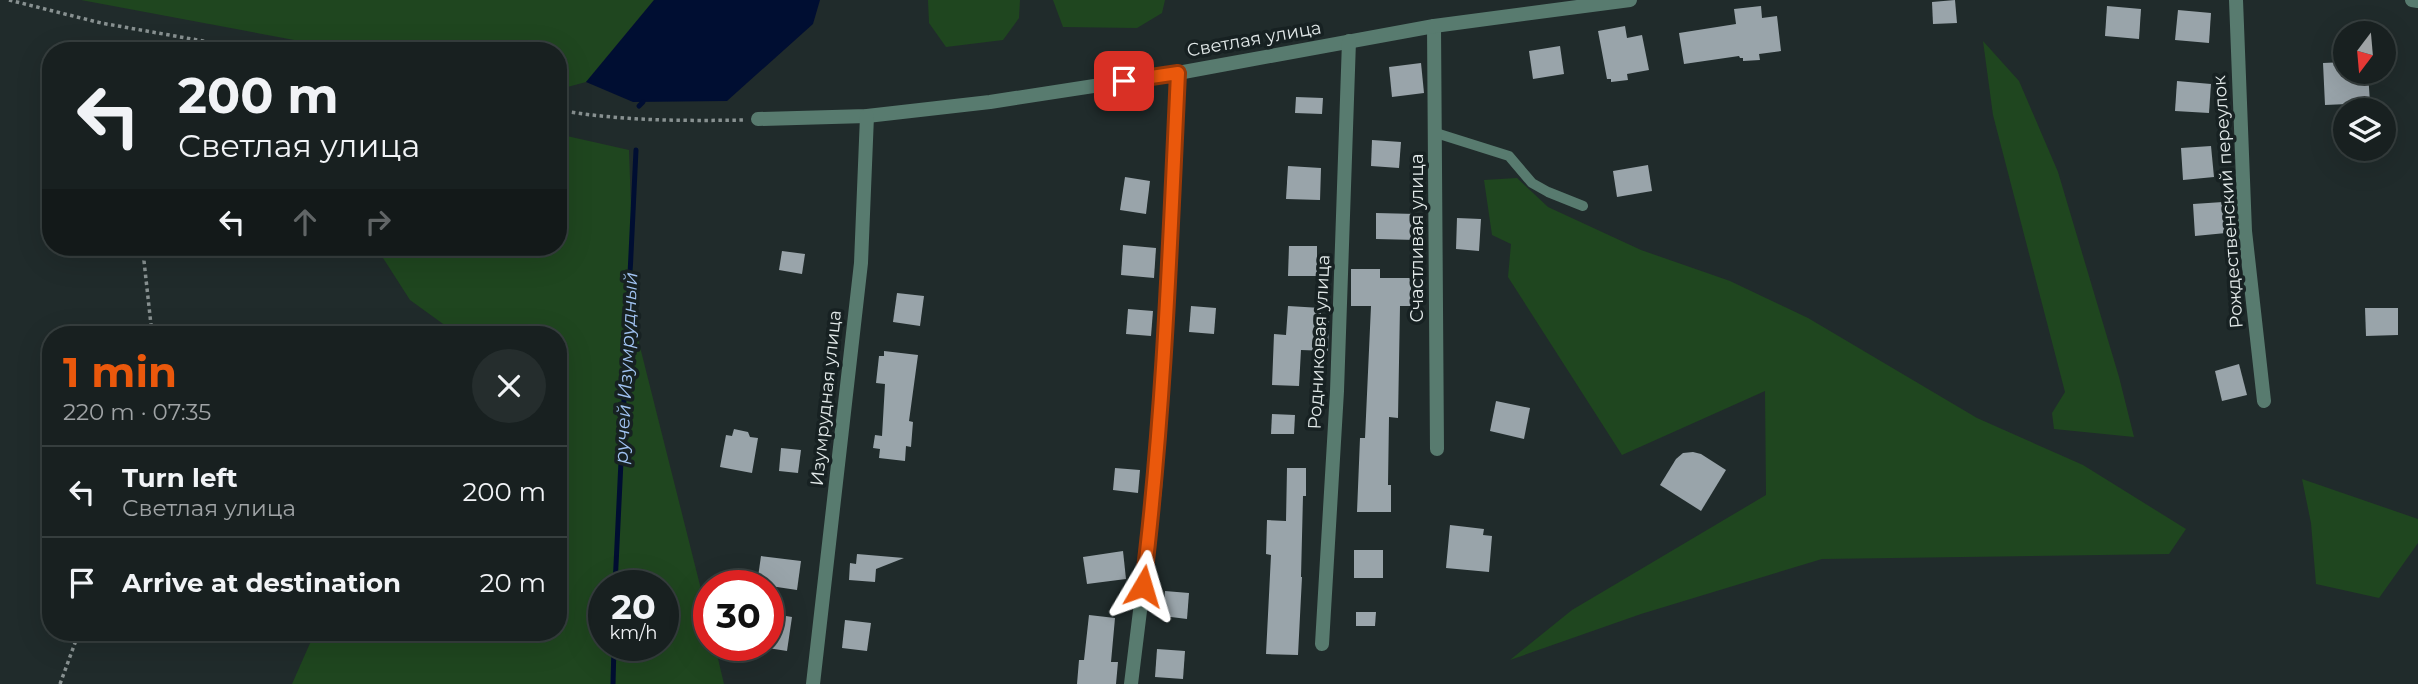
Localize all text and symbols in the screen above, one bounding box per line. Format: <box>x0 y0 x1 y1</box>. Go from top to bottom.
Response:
street label: Светлая улица <box>1185 16 1323 62</box>
north arrow <box>2333 21 2396 84</box>
map controls <box>2333 21 2396 161</box>
pin <box>1094 51 1154 111</box>
icon: arrive <box>1105 62 1143 100</box>
text: 200 m <box>178 66 339 125</box>
icon: left <box>63 70 154 161</box>
street label: Рождественский переулок <box>2208 74 2248 329</box>
button: layers <box>2333 98 2396 161</box>
text: Светлая улица <box>178 126 420 165</box>
street label: Счастливая улица <box>1406 154 1428 322</box>
icon: left <box>213 203 251 241</box>
icon: ahead <box>286 203 324 241</box>
icon: right <box>359 203 397 241</box>
street label: Родниковая улица <box>1303 254 1335 430</box>
water label: ручей Изумрудный <box>609 272 643 464</box>
street label: Изумрудная улица <box>806 309 846 487</box>
text: 1 min <box>63 346 177 398</box>
button: close <box>472 349 546 423</box>
text: 220 m · 07:35 <box>63 398 211 426</box>
text: Turn left <box>122 462 238 494</box>
icon: left <box>63 473 101 511</box>
text: 200 m <box>462 476 546 508</box>
text: Светлая улица <box>122 494 296 522</box>
position arrow <box>1106 549 1180 623</box>
icon: arrive <box>63 564 101 602</box>
text: Arrive at destination <box>122 567 401 599</box>
text: 20 m <box>480 567 546 599</box>
speed limit sign: 30 <box>693 570 784 661</box>
text: 20 <box>611 585 656 628</box>
text: km/h <box>609 622 658 644</box>

